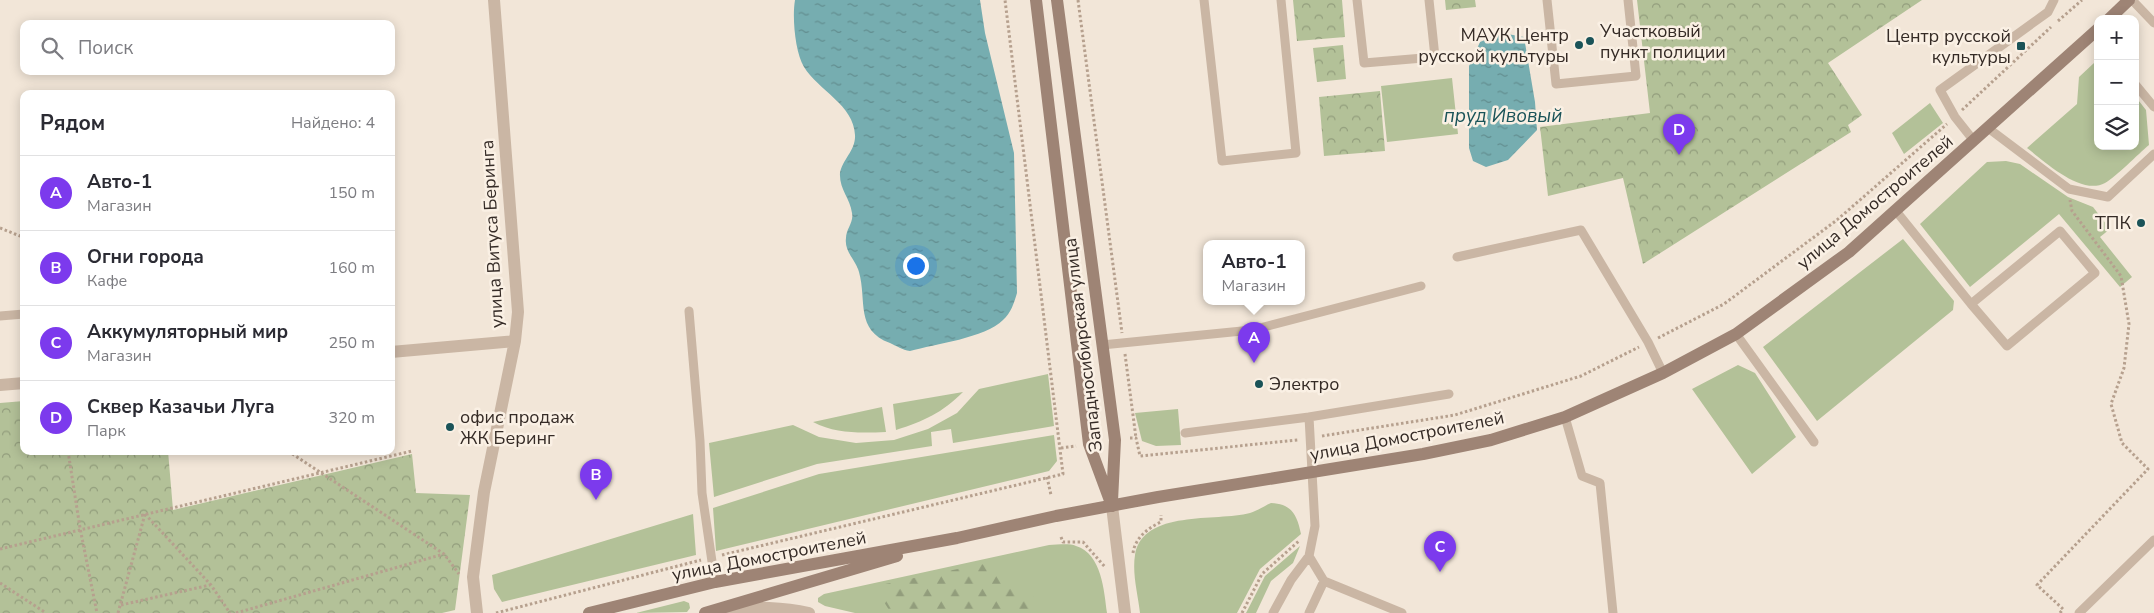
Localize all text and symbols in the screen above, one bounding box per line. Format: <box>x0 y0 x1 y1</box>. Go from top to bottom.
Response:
map controls <box>2094 15 2139 150</box>
button: + <box>2094 15 2139 60</box>
place label: Участковый пункт полиции <box>1599 19 1726 64</box>
search box <box>20 20 395 75</box>
place label: МАУК Центр русской культуры <box>1418 23 1569 68</box>
place label: Центр русской культуры <box>1886 24 2011 69</box>
icon: search <box>38 34 66 62</box>
text: Поиск <box>78 35 133 61</box>
marker: Участковый пункт полиции <box>1584 35 1596 47</box>
marker: МАУК Центр русской культуры <box>1573 39 1585 51</box>
marker: Центр русской культуры <box>2015 40 2027 52</box>
button: − <box>2094 60 2139 105</box>
water label: пруд Ивовый <box>1444 103 1562 129</box>
button: layers <box>2094 105 2139 150</box>
text: Рядом <box>40 109 105 137</box>
text: Найдено: 4 <box>291 112 375 134</box>
pin: D <box>1663 114 1695 155</box>
street label: улица Домостроителей <box>1792 129 1958 275</box>
street label: улица Витуса Беринга <box>475 139 509 329</box>
text: Авто-1 <box>87 169 152 195</box>
text: A <box>50 182 62 204</box>
text: 150 m <box>328 182 375 204</box>
text: Магазин <box>87 195 152 217</box>
place label: ТПК <box>2095 211 2131 235</box>
marker: ТПК <box>2135 217 2147 229</box>
street label: Западносибирская улица <box>1058 237 1108 453</box>
popup <box>1203 240 1305 305</box>
text: Огни города <box>87 244 204 270</box>
text: Авто-1 <box>1221 249 1287 275</box>
your location <box>903 253 929 279</box>
text: B <box>50 257 62 279</box>
text: 160 m <box>328 257 375 279</box>
text: Кафе <box>87 270 127 292</box>
text: Магазин <box>1221 275 1286 297</box>
text: Аккумуляторный мир <box>87 319 288 345</box>
pin: A <box>1238 322 1270 363</box>
text: C <box>51 332 61 354</box>
text: 250 m <box>328 332 375 354</box>
text: Магазин <box>87 345 152 367</box>
place label: Электро <box>1269 372 1339 396</box>
marker: Электро <box>1253 378 1265 390</box>
text: Сквер Казачьи Луга <box>87 394 275 420</box>
place label: офис продаж ЖК Беринг <box>460 405 575 450</box>
street label: улица Домостроителей <box>1308 405 1506 467</box>
text: D <box>50 407 62 429</box>
text: 320 m <box>328 407 375 429</box>
text: Парк <box>87 420 126 442</box>
marker: офис продаж ЖК Беринг <box>444 421 456 433</box>
pin: B <box>580 459 612 500</box>
street label: улица Домостроителей <box>670 525 868 587</box>
pin: C <box>1424 531 1456 572</box>

